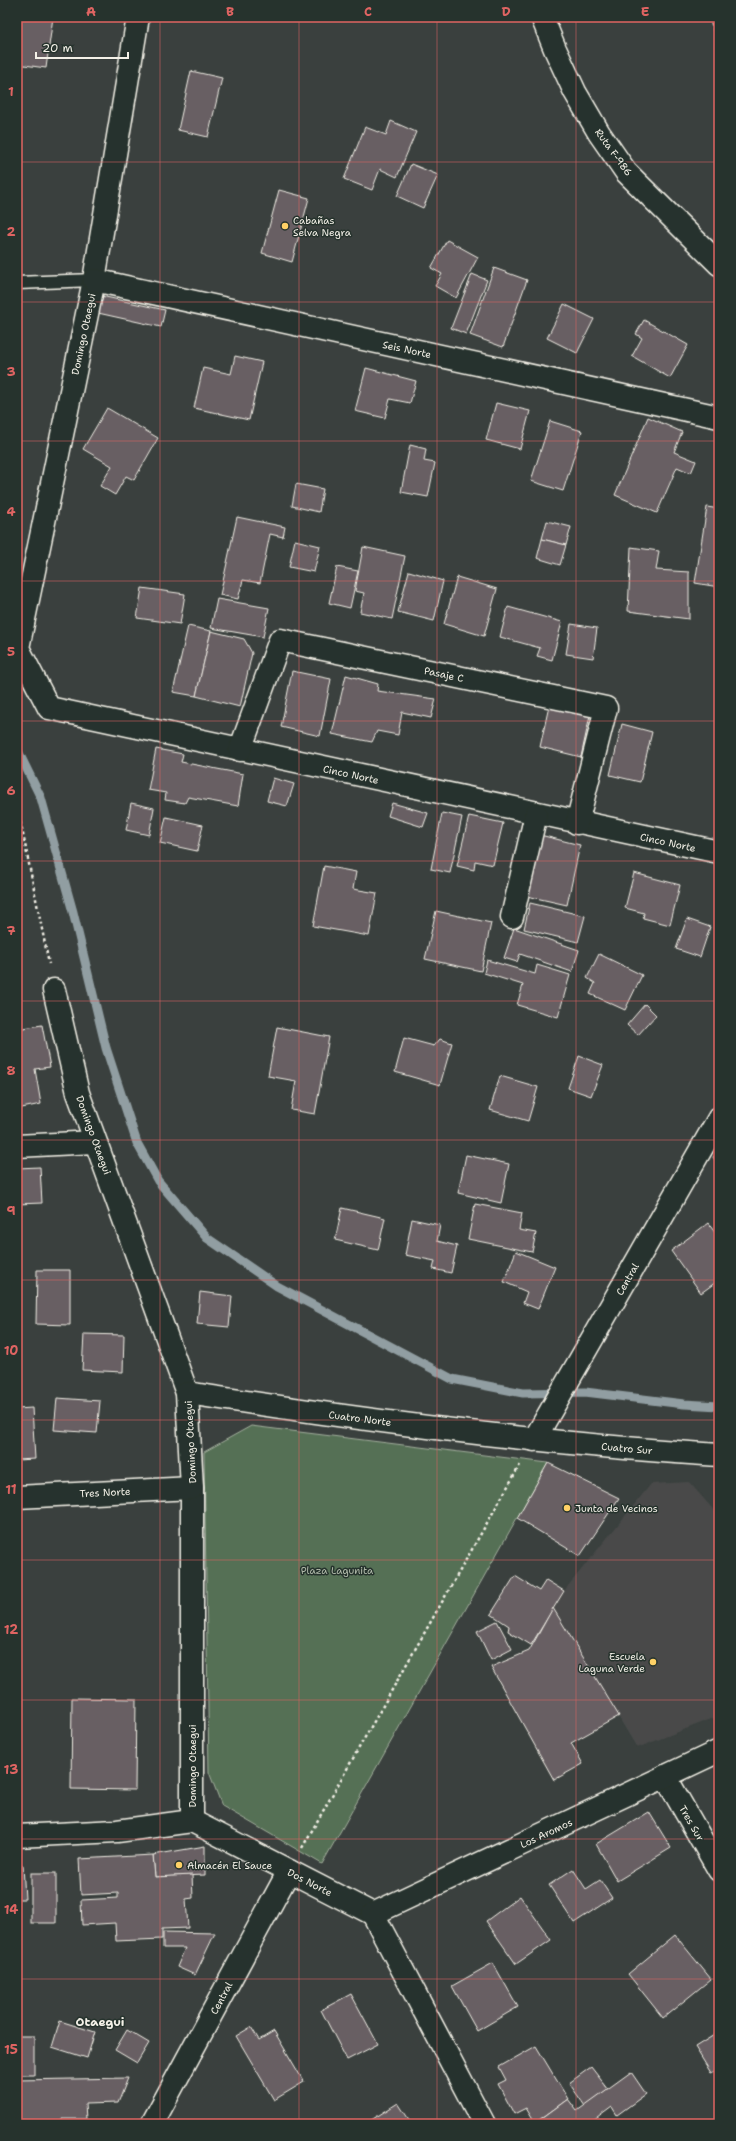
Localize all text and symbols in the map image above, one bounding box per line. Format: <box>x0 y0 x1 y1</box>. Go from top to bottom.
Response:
text: A <box>86 3 96 20</box>
text: B <box>226 3 234 20</box>
text: C <box>364 3 372 20</box>
text: D <box>501 3 511 20</box>
text: E <box>641 3 650 20</box>
scale bar <box>36 34 128 60</box>
text: 20 m <box>42 40 73 56</box>
text: 1 <box>8 83 14 100</box>
street label: Ruta F-986 <box>592 126 635 179</box>
place label: Cabañas Selva Negra <box>293 214 352 239</box>
marker: Cabañas Selva Negra <box>280 221 290 231</box>
text: 2 <box>6 223 16 240</box>
street label: Domingo Otaegui <box>69 292 99 376</box>
street label: Seis Norte <box>381 338 433 361</box>
text: 3 <box>6 363 16 380</box>
text: 4 <box>6 503 16 520</box>
text: 5 <box>7 643 15 660</box>
street label: Pasaje C <box>423 664 465 685</box>
street label: Cinco Norte <box>322 762 380 787</box>
text: 6 <box>6 782 16 799</box>
street label: Cinco Norte <box>639 830 697 855</box>
text: 7 <box>6 922 16 939</box>
text: 8 <box>6 1062 16 1079</box>
street label: Domingo Otaegui <box>73 1094 114 1177</box>
text: 9 <box>6 1202 16 1219</box>
street label: Central <box>613 1261 642 1298</box>
text: 10 <box>4 1342 18 1359</box>
street label: Domingo Otaegui <box>182 1400 199 1484</box>
street label: Cuatro Norte <box>328 1408 392 1429</box>
street label: Cuatro Sur <box>601 1440 653 1457</box>
text: 11 <box>5 1481 17 1498</box>
street label: Tres Norte <box>79 1485 131 1500</box>
place label: Junta de Vecinos <box>575 1502 658 1515</box>
marker: Junta de Vecinos <box>562 1503 572 1513</box>
park label: Plaza Lagunita <box>301 1564 374 1577</box>
text: 12 <box>4 1621 18 1638</box>
place label: Escuela Laguna Verde <box>578 1650 646 1675</box>
marker: Escuela Laguna Verde <box>648 1657 658 1667</box>
street label: Domingo Otaegui <box>186 1724 199 1808</box>
text: 13 <box>4 1761 18 1778</box>
street label: Tres Sur <box>676 1803 707 1844</box>
street label: Los Aromos <box>518 1816 575 1851</box>
place label: Almacén El Sauce <box>187 1859 273 1872</box>
marker: Almacén El Sauce <box>174 1860 184 1870</box>
street label: Dos Norte <box>285 1866 335 1899</box>
text: 14 <box>4 1901 18 1918</box>
street label: Central <box>207 1980 235 2017</box>
district label: Otaegui <box>76 2014 125 2030</box>
text: 15 <box>4 2041 18 2058</box>

